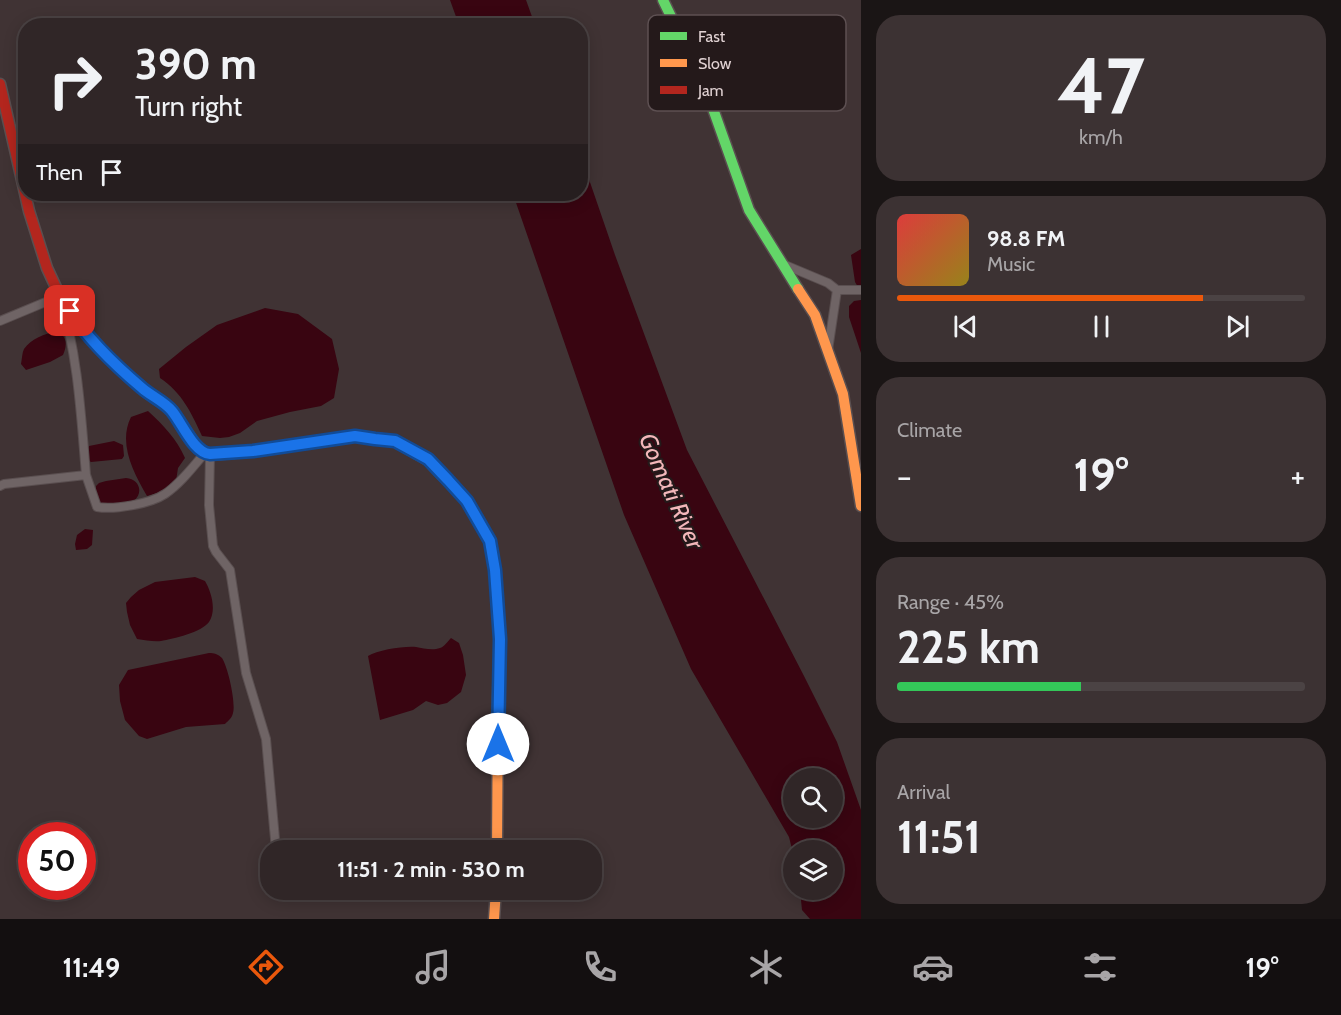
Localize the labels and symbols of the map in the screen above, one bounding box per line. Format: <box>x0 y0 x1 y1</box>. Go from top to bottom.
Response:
legend <box>648 15 846 111</box>
text: Fast <box>698 27 726 46</box>
text: Slow <box>698 54 732 73</box>
text: Jam <box>697 81 724 100</box>
pin <box>44 285 95 336</box>
water label: Gomati River <box>633 428 711 555</box>
position arrow <box>466 712 530 776</box>
speed limit sign: 50 <box>18 822 96 900</box>

